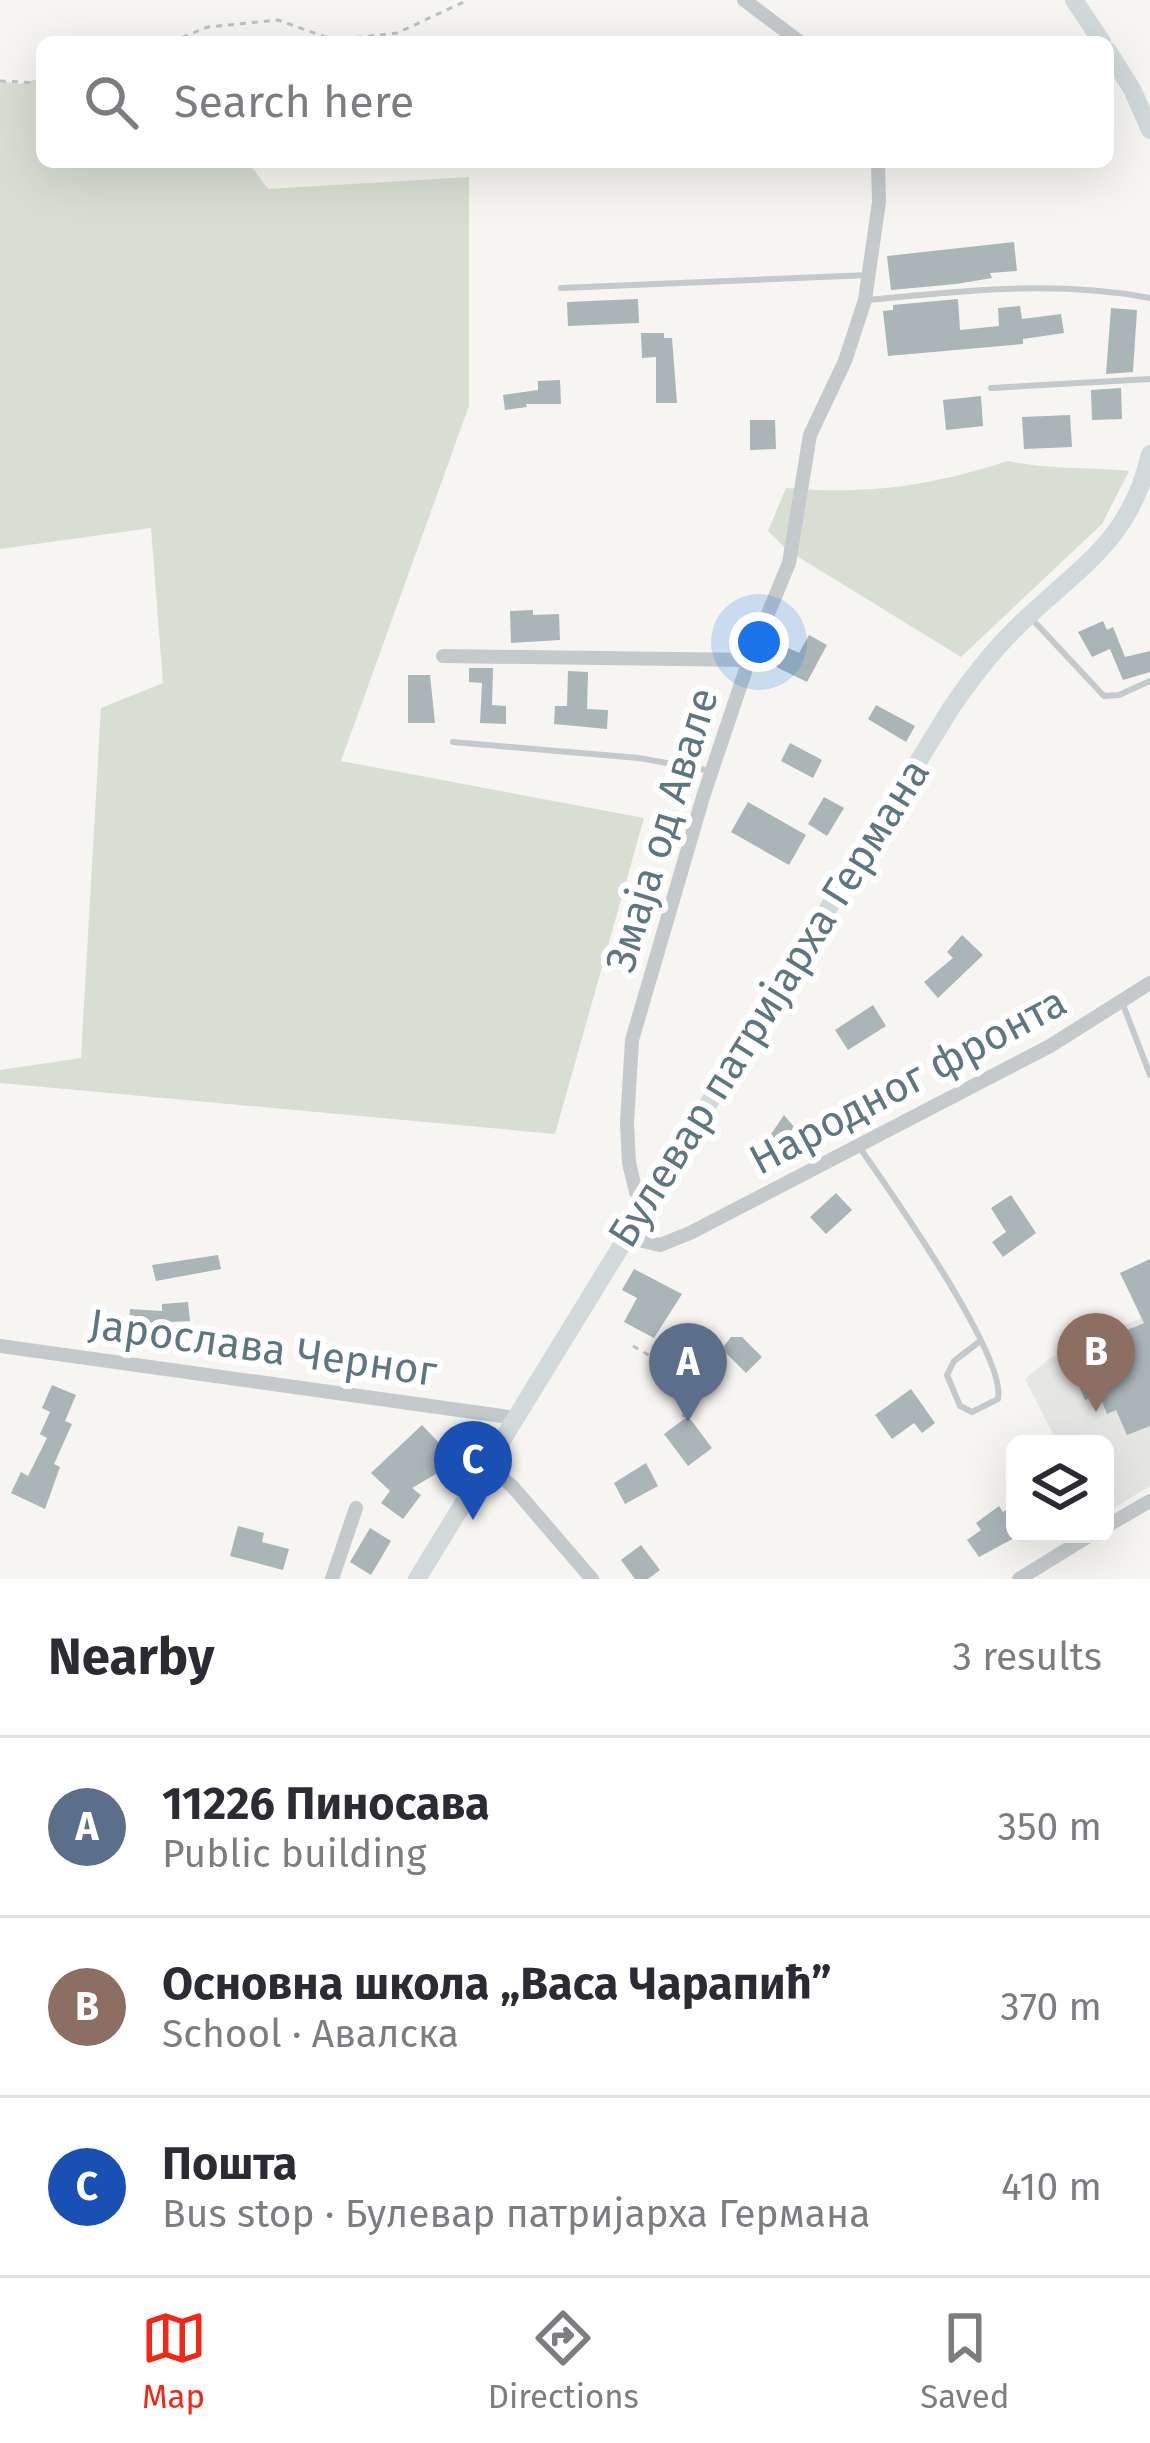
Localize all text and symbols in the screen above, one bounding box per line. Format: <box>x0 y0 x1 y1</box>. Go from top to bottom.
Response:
search box <box>36 36 1114 168</box>
icon: search <box>78 69 144 135</box>
text: Search here <box>174 75 414 129</box>
your location <box>729 612 789 672</box>
street label: Змаја од Авале <box>595 682 729 978</box>
street label: Булевар патријарха Германа <box>598 750 940 1256</box>
street label: Народног фронта <box>741 976 1075 1186</box>
street label: Јарослава Черног <box>86 1299 440 1397</box>
pin: B <box>1057 1313 1135 1412</box>
pin: A <box>649 1323 727 1422</box>
pin: C <box>434 1421 512 1520</box>
map controls <box>1006 1435 1114 1543</box>
button: layers <box>1006 1435 1114 1543</box>
text: Nearby <box>48 1626 214 1688</box>
text: 3 results <box>952 1634 1102 1680</box>
text: 11226 Пиносава <box>162 1777 490 1831</box>
text: A <box>75 1804 99 1850</box>
text: 350 m <box>997 1804 1102 1850</box>
text: Public building <box>162 1831 426 1877</box>
text: Основна школа „Васа Чарапић” <box>162 1957 832 2011</box>
text: B <box>75 1984 99 2030</box>
text: 370 m <box>1000 1984 1102 2030</box>
text: School · Авалска <box>162 2011 459 2057</box>
text: Пошта <box>162 2137 297 2191</box>
text: C <box>76 2164 98 2210</box>
text: 410 m <box>1001 2164 1102 2210</box>
text: Bus stop · Булевар патријарха Германа <box>162 2191 870 2237</box>
tab: Map <box>141 2305 207 2417</box>
tab: Directions <box>488 2305 639 2417</box>
tab: Saved <box>920 2305 1009 2417</box>

